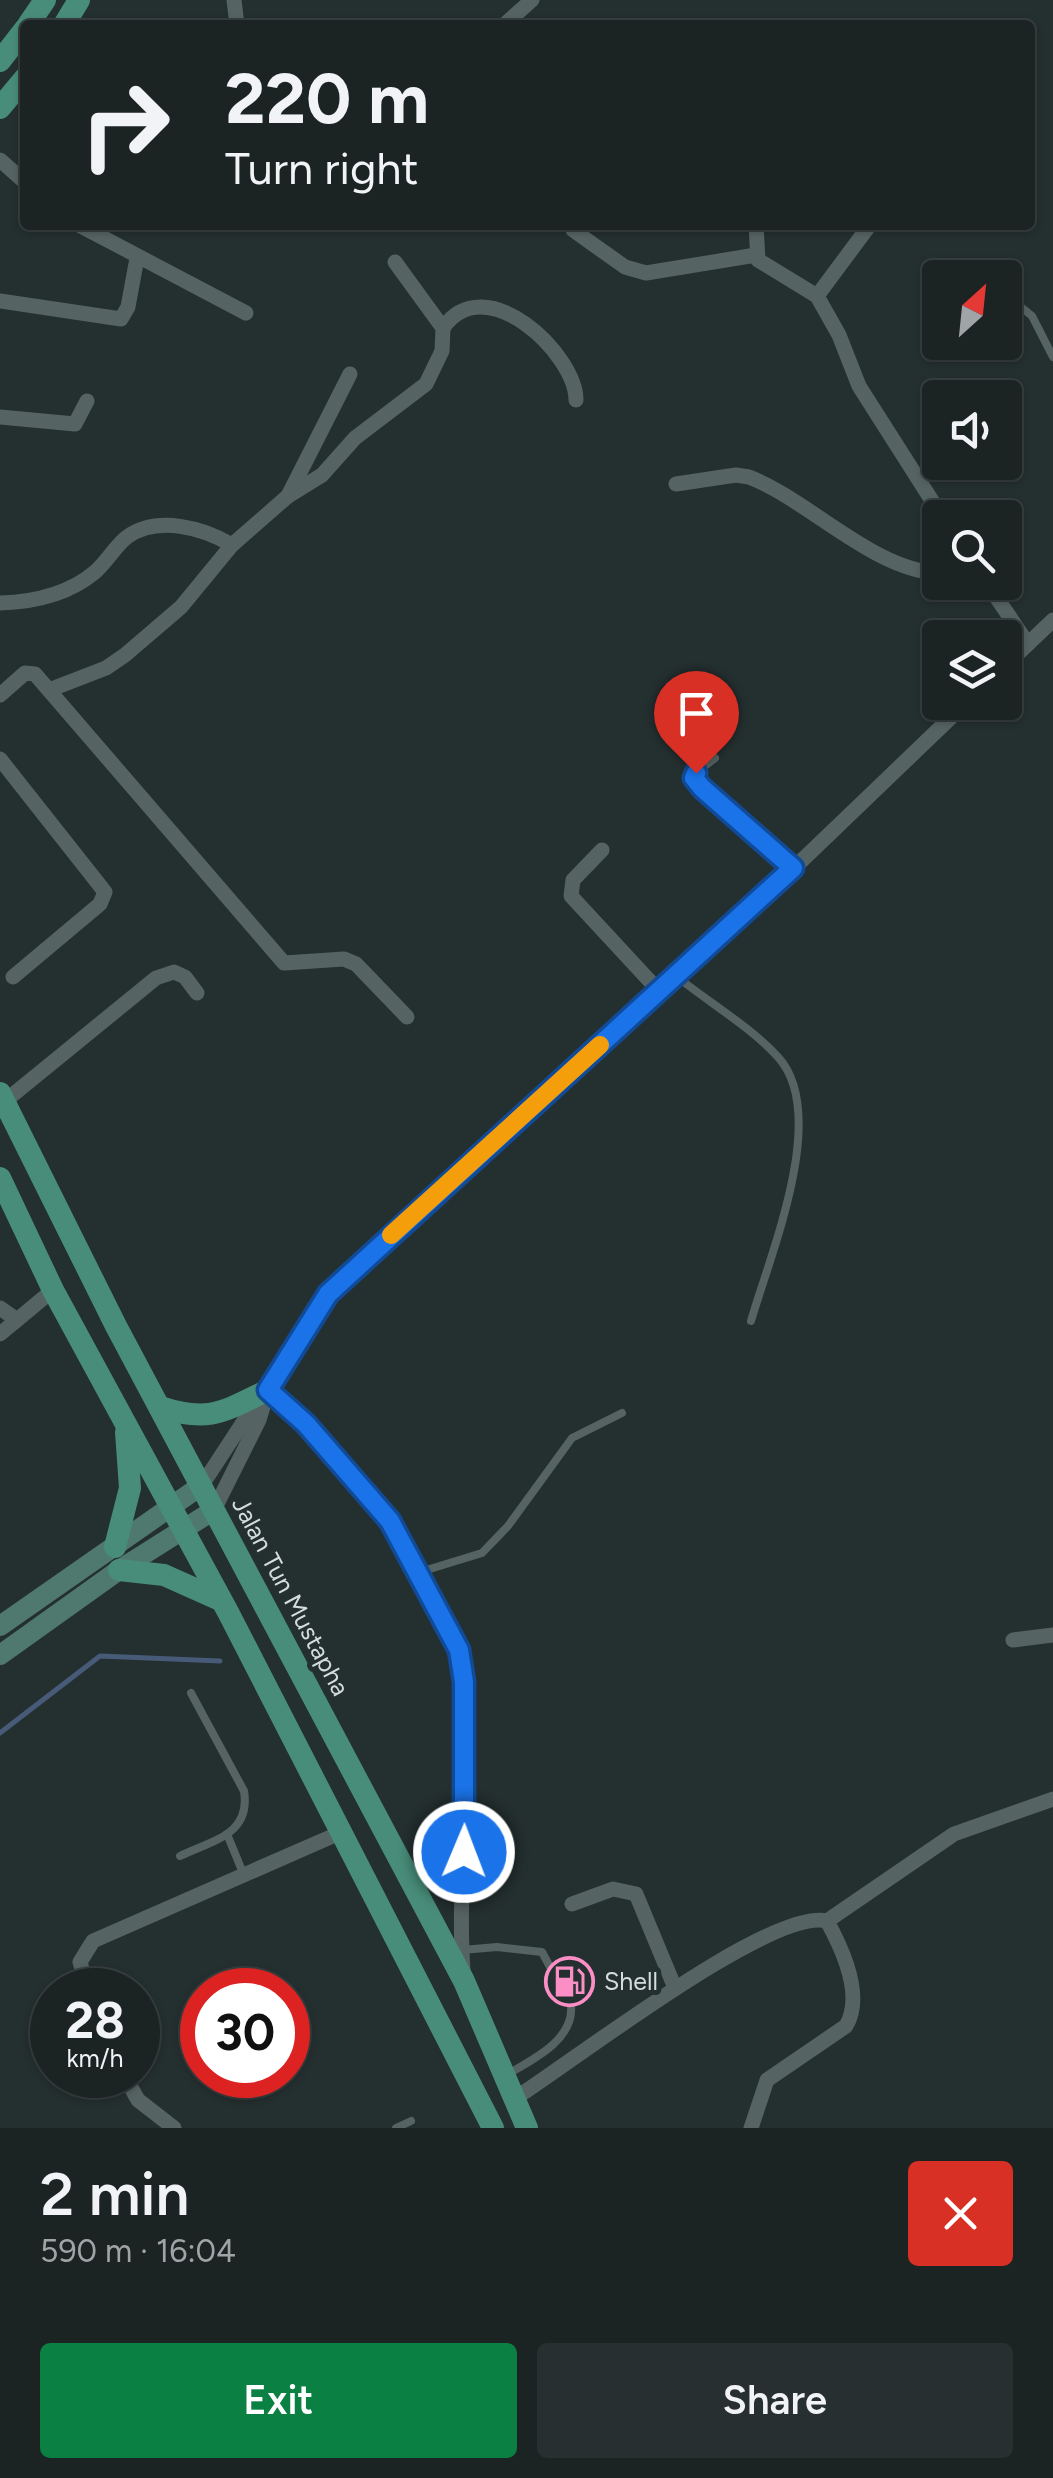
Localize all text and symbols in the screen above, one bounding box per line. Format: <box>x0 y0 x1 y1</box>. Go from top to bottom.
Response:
text: 220 m <box>225 56 429 141</box>
icon: right <box>60 60 190 190</box>
text: Turn right <box>225 141 418 195</box>
north arrow <box>922 260 1022 360</box>
map controls <box>922 260 1022 720</box>
button: sound <box>922 380 1022 480</box>
button: search <box>922 500 1022 600</box>
button: layers <box>922 620 1022 720</box>
pin <box>654 671 739 774</box>
icon: arrive <box>669 686 724 741</box>
street label: Jalan Tun Mustapha <box>226 1491 356 1701</box>
position arrow <box>412 1800 516 1904</box>
fuel station icon: Shell <box>543 1955 595 2007</box>
place label: Shell <box>604 1966 658 1996</box>
speed limit sign: 30 <box>180 1968 310 2098</box>
text: 28 <box>65 1990 125 2051</box>
text: km/h <box>66 2043 124 2073</box>
text: 2 min <box>40 2158 189 2230</box>
button: close <box>908 2161 1013 2266</box>
text: 590 m · 16:04 <box>40 2232 236 2270</box>
button: Exit <box>40 2343 517 2458</box>
button: Share <box>537 2343 1013 2458</box>

